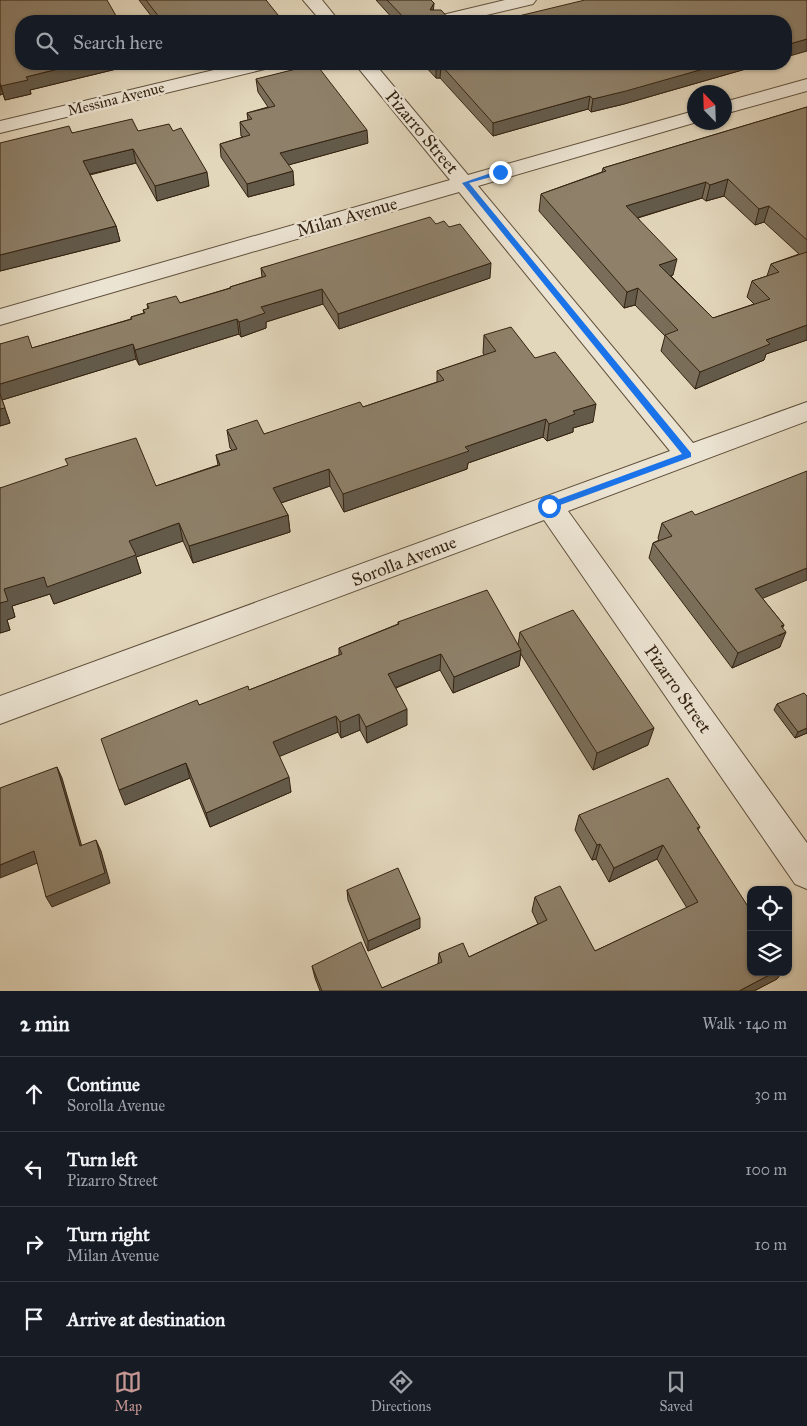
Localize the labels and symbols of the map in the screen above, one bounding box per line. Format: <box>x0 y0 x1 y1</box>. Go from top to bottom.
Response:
street label: Messina Avenue <box>66 78 166 120</box>
north arrow <box>687 85 732 130</box>
street label: Pizarro Street <box>381 86 464 179</box>
route end <box>489 161 512 184</box>
street label: Milan Avenue <box>294 192 400 242</box>
route start <box>538 495 561 518</box>
street label: Sorolla Avenue <box>348 531 460 591</box>
street label: Pizarro Street <box>640 641 717 738</box>

